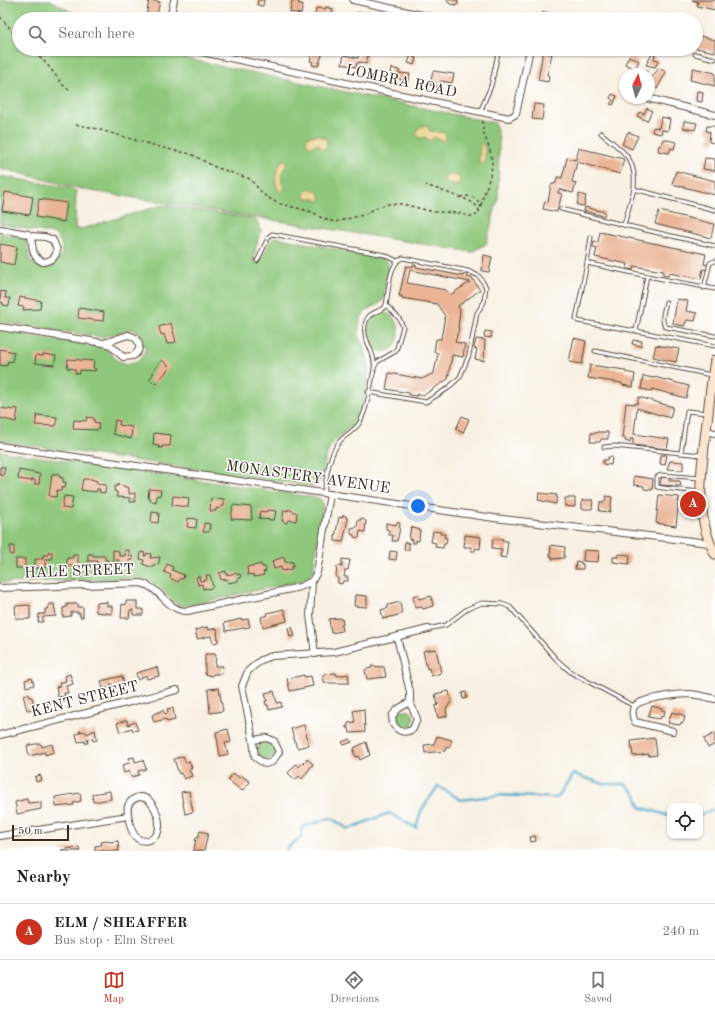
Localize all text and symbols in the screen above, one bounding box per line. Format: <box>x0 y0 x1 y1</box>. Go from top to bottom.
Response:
search box <box>12 12 703 56</box>
icon: search <box>26 23 48 45</box>
text: Search here <box>58 27 135 42</box>
street label: LOMBRA ROAD <box>344 63 458 101</box>
north arrow <box>619 68 655 104</box>
street label: MONASTERY AVENUE <box>225 459 391 497</box>
pin: A <box>680 489 706 519</box>
your location <box>408 496 428 516</box>
street label: HALE STREET <box>24 563 134 581</box>
street label: KENT STREET <box>30 679 140 721</box>
map controls <box>667 803 703 839</box>
button: locate <box>667 803 703 839</box>
scale bar <box>12 823 69 842</box>
text: 50 m <box>18 826 43 837</box>
text: Nearby <box>16 869 71 886</box>
text: ELM / SHEAFFER <box>54 916 188 931</box>
text: A <box>24 925 34 938</box>
text: 240 m <box>662 925 699 938</box>
text: Bus stop · Elm Street <box>54 934 174 947</box>
tab: Map <box>103 969 125 1007</box>
tab: Directions <box>330 969 379 1007</box>
tab: Saved <box>584 969 612 1007</box>

